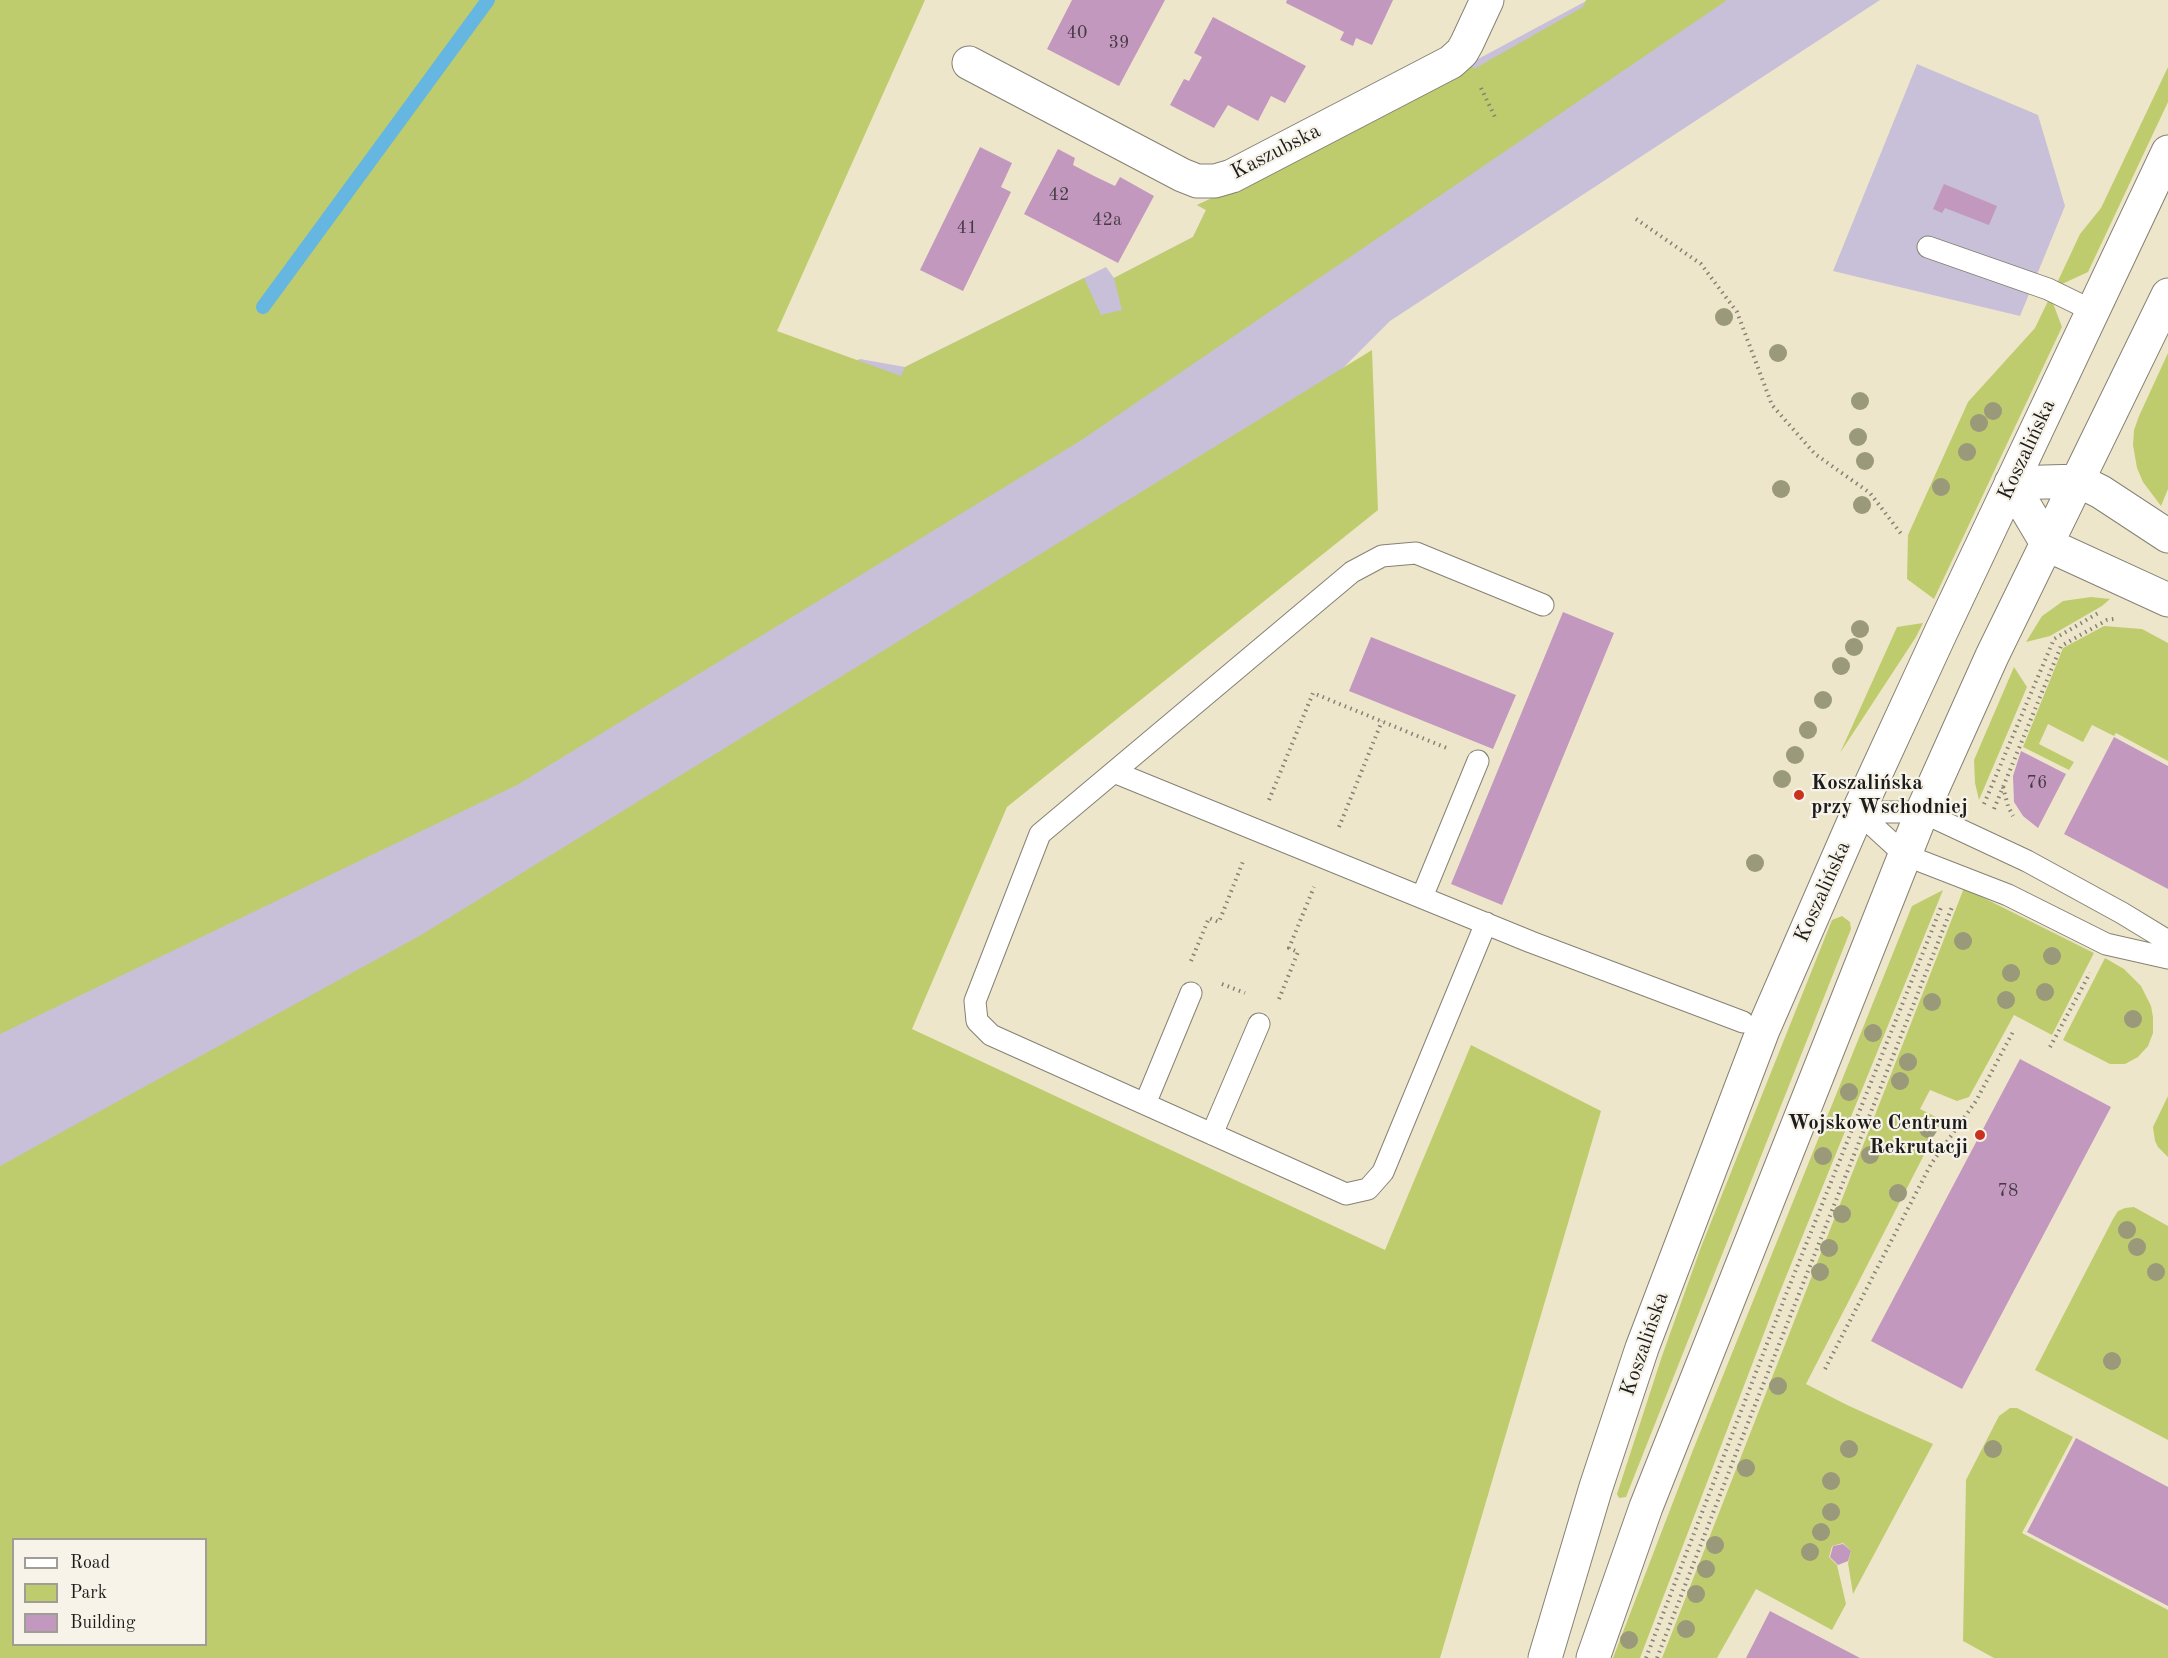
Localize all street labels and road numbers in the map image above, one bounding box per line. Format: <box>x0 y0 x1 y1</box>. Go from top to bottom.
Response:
street label: Kaszubska <box>1227 119 1325 185</box>
street label: Koszalińska <box>1993 396 2061 504</box>
street label: Koszalińska <box>1790 837 1856 947</box>
street label: Koszalińska <box>1615 1289 1675 1399</box>

